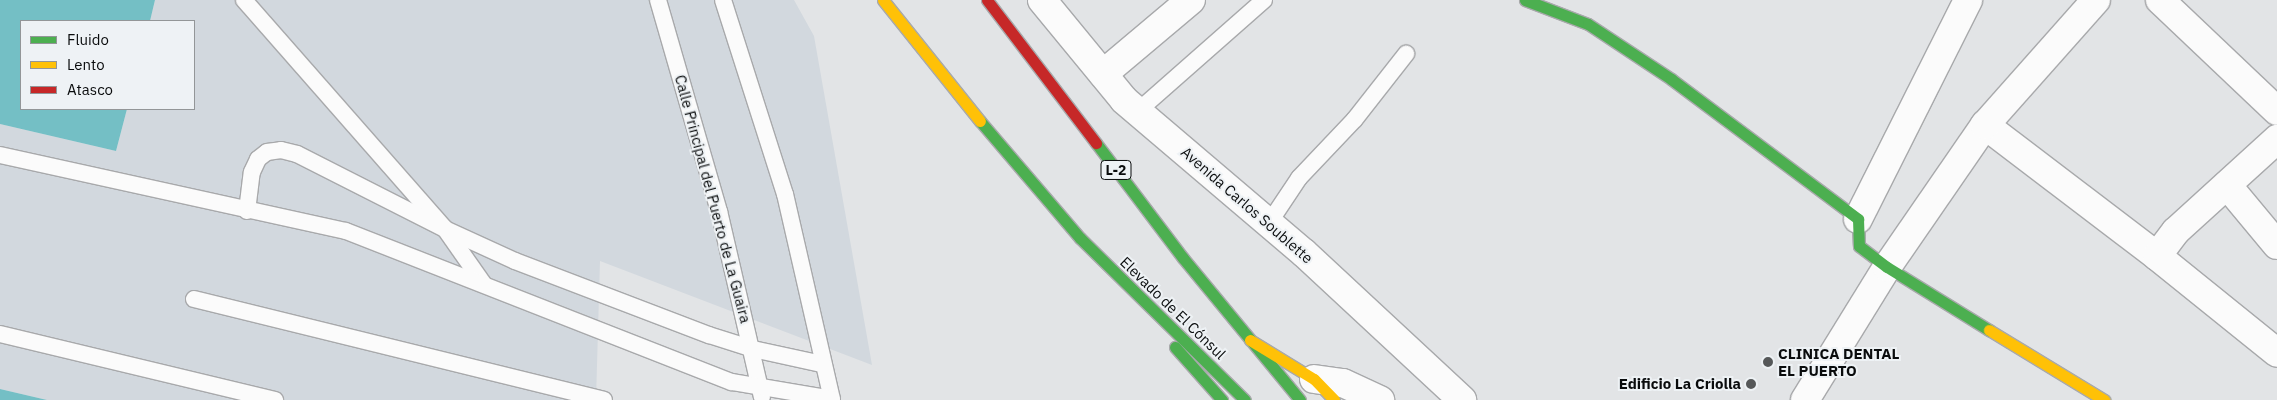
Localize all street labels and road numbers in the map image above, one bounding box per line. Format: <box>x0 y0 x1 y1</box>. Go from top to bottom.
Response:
street label: Calle Principal del Puerto de La Guaira <box>671 73 755 325</box>
street label: Avenida Carlos Soublette <box>1177 143 1317 267</box>
road number: L-2 <box>1100 158 1132 182</box>
street label: Elevado de El Cónsul <box>1116 253 1230 363</box>

